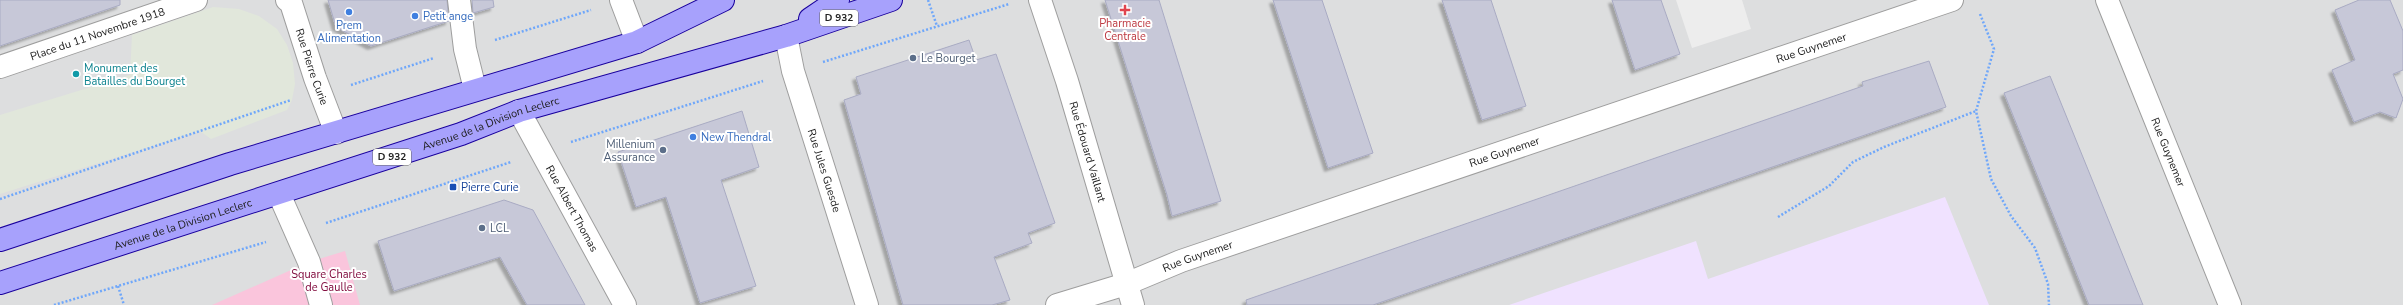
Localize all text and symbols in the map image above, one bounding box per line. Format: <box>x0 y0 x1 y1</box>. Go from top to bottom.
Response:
street label: Place du 11 Novembre 1918 <box>28 4 167 64</box>
marker: Pharmacie Centrale <box>1120 5 1130 15</box>
marker: Prem Alimentation <box>344 7 354 17</box>
place label: Petit ange <box>423 9 473 24</box>
road number: D 932 <box>820 10 858 26</box>
marker: Petit ange <box>410 11 420 21</box>
place label: Pharmacie Centrale <box>1099 16 1151 44</box>
place label: Prem Alimentation <box>317 18 381 46</box>
street label: Rue Pierre Curie <box>292 26 332 107</box>
street label: Rue Guynemer <box>1774 29 1848 67</box>
place label: Le Bourget <box>921 51 975 66</box>
marker: Le Bourget <box>908 53 918 63</box>
place label: Monument des Batailles du Bourget <box>84 61 185 89</box>
marker: Monument des Batailles du Bourget <box>71 69 81 79</box>
street label: Avenue de la Division Leclerc <box>420 93 561 154</box>
street label: Rue Édouard Vaillant <box>1066 100 1110 204</box>
street label: Rue Guynemer <box>2148 115 2189 189</box>
street label: Rue Jules Guesde <box>804 127 845 214</box>
place label: New Thendral <box>701 130 772 145</box>
marker: New Thendral <box>688 132 698 142</box>
street label: Rue Guynemer <box>1467 133 1541 170</box>
place label: Millenium Assurance <box>604 137 655 165</box>
marker: Millenium Assurance <box>658 145 668 155</box>
road number: D 932 <box>373 149 411 165</box>
street label: Rue Albert Thomas <box>543 163 602 254</box>
place label: Pierre Curie <box>461 180 519 195</box>
marker: Pierre Curie <box>448 182 458 192</box>
street label: Avenue de la Division Leclerc <box>112 195 254 253</box>
place label: LCL <box>490 221 509 236</box>
marker: LCL <box>477 223 487 233</box>
street label: Rue Guynemer <box>1160 237 1235 275</box>
park label: Square Charles de Gaulle <box>291 267 367 295</box>

